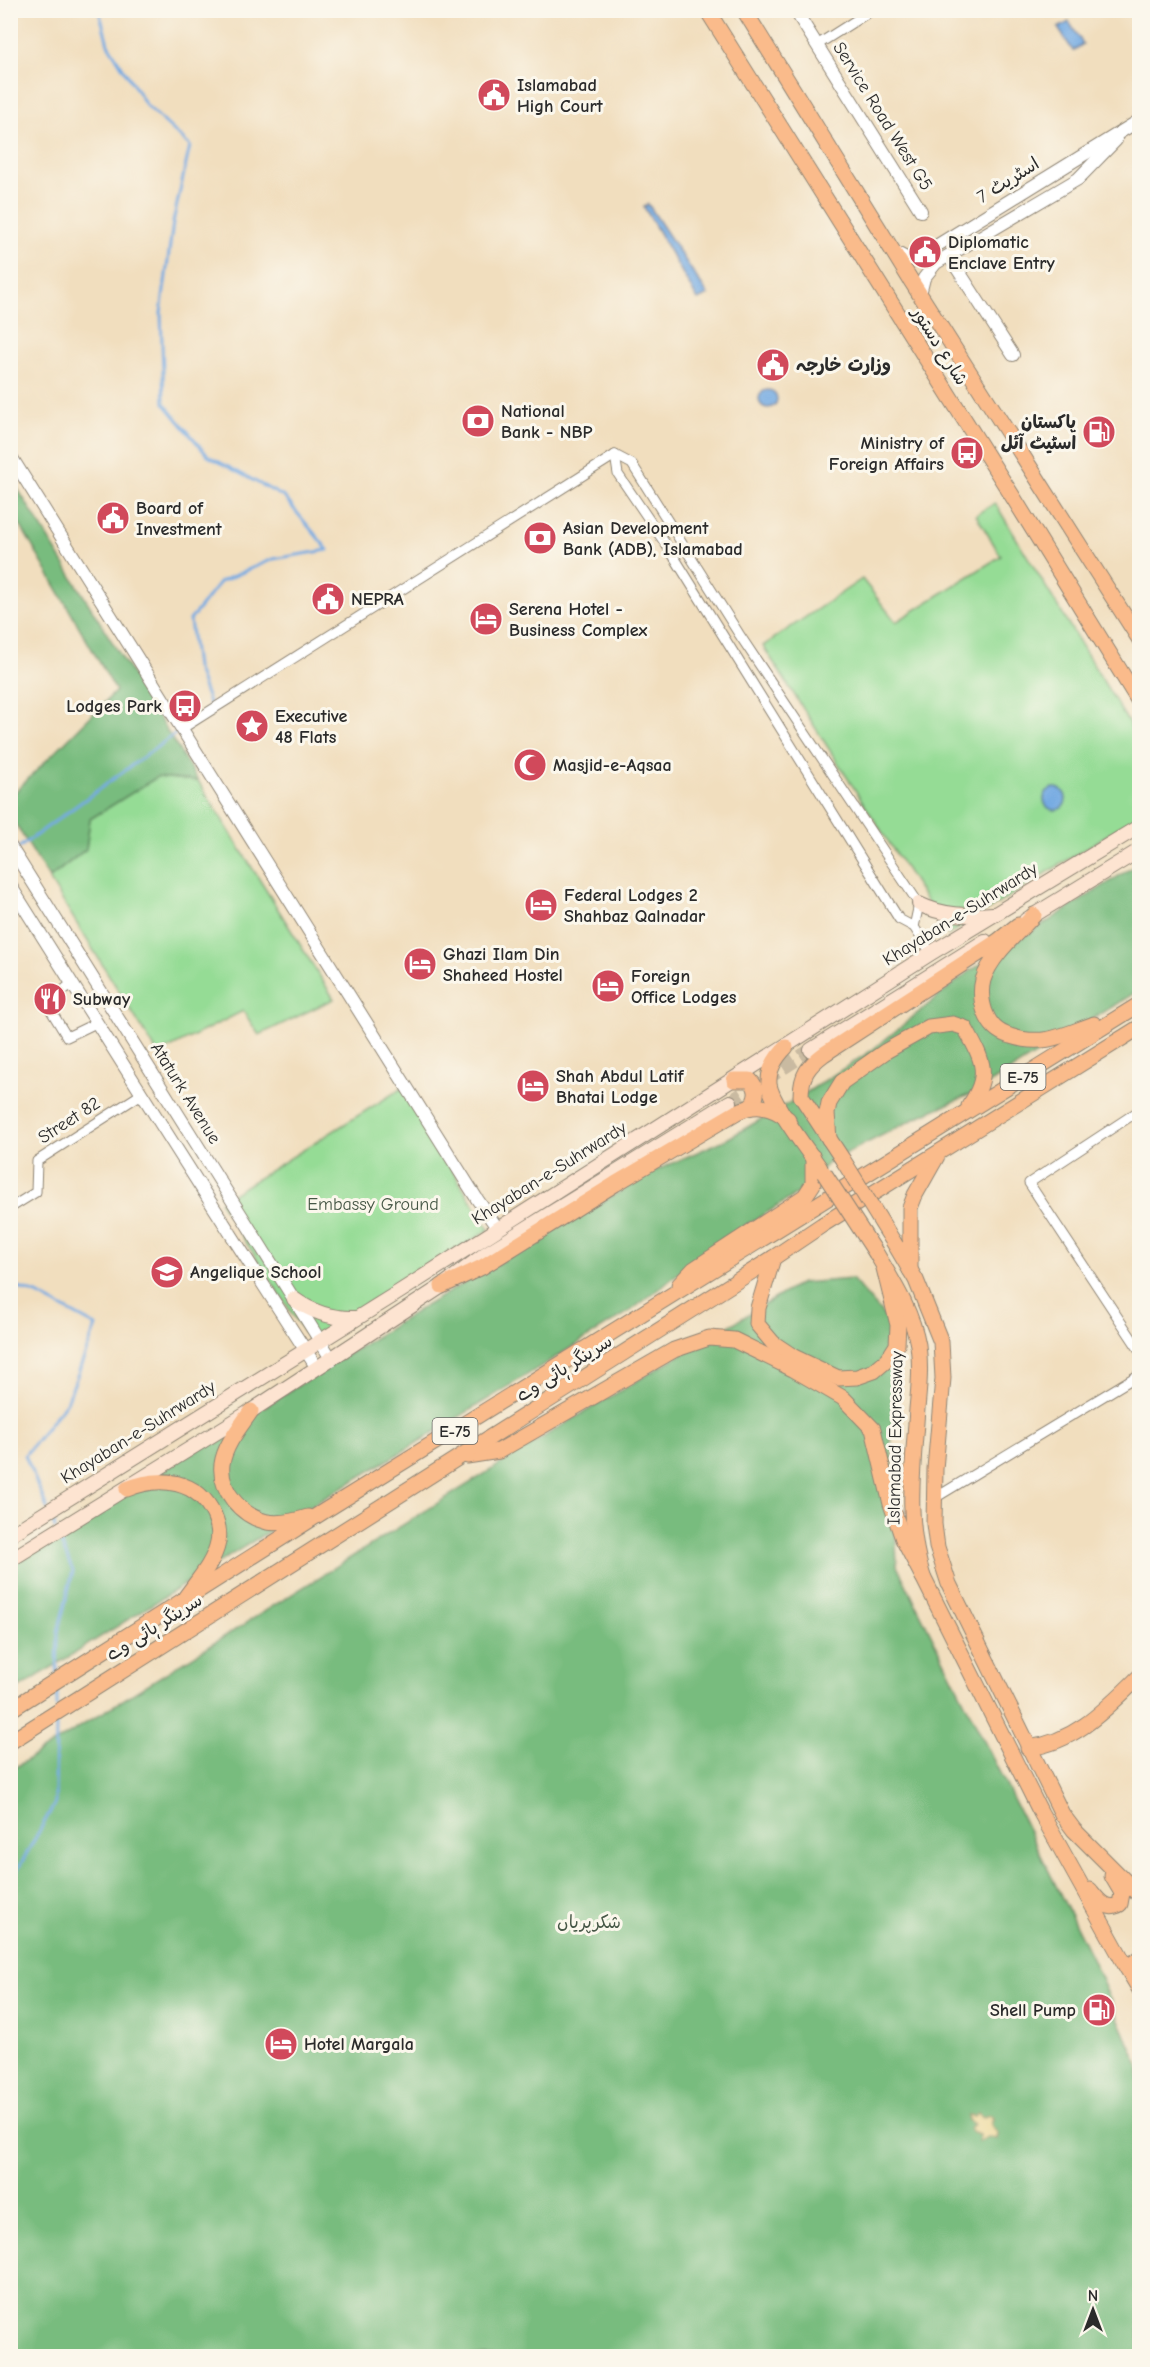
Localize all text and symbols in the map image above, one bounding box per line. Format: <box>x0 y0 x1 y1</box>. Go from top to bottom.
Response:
street label: Service Road West G5 <box>828 38 937 194</box>
place label: Islamabad High Court <box>517 75 604 117</box>
public building icon: Islamabad High Court <box>476 77 512 113</box>
street label: اسٹریٹ 7 <box>973 153 1043 208</box>
place label: Diplomatic Enclave Entry <box>948 232 1055 274</box>
public building icon: Diplomatic Enclave Entry <box>907 234 943 270</box>
street label: شارع دستور <box>905 302 972 390</box>
public building icon: وزارت خارجہ <box>755 347 791 383</box>
place label: وزارت خارجہ <box>796 355 891 376</box>
place label: National Bank - NBP <box>501 401 593 443</box>
bank icon: National Bank - NBP <box>460 403 496 439</box>
place label: پاکستان اسٹیٹ آئل <box>1001 412 1077 454</box>
fuel station icon: پاکستان اسٹیٹ آئل <box>1081 414 1117 450</box>
place label: Ministry of Foreign Affairs <box>829 433 945 475</box>
bus stop icon: Ministry of Foreign Affairs <box>949 435 985 471</box>
place label: Board of Investment <box>136 498 223 540</box>
public building icon: Board of Investment <box>95 500 131 536</box>
place label: Asian Development Bank (ADB), Islamabad <box>563 518 743 560</box>
bank icon: Asian Development Bank (ADB), Islamabad <box>522 520 558 556</box>
public building icon: NEPRA <box>310 581 346 617</box>
place label: NEPRA <box>351 589 404 610</box>
place label: Serena Hotel - Business Complex <box>509 599 648 641</box>
hotel icon: Serena Hotel - Business Complex <box>468 601 504 637</box>
bus stop icon: Lodges Park <box>167 688 203 724</box>
place label: Lodges Park <box>66 696 162 717</box>
place label: Executive 48 Flats <box>275 706 347 748</box>
place icon: Executive 48 Flats <box>234 708 270 744</box>
mosque icon: Masjid-e-Aqsaa <box>512 747 548 783</box>
place label: Masjid-e-Aqsaa <box>553 755 672 776</box>
street label: Khayaban-e-Suhrwardy <box>879 858 1042 971</box>
place label: Federal Lodges 2 Shahbaz Qalnadar <box>564 885 706 927</box>
hotel icon: Federal Lodges 2 Shahbaz Qalnadar <box>523 887 559 923</box>
place label: Ghazi Ilam Din Shaheed Hostel <box>443 944 563 986</box>
hotel icon: Ghazi Ilam Din Shaheed Hostel <box>402 946 438 982</box>
place label: Foreign Office Lodges <box>631 966 737 1008</box>
hotel icon: Foreign Office Lodges <box>590 968 626 1004</box>
restaurant icon: Subway <box>32 981 68 1017</box>
place label: Subway <box>73 989 131 1010</box>
street label: Ataturk Avenue <box>146 1039 225 1148</box>
road number: E-75 <box>1000 1064 1046 1090</box>
place label: Shah Abdul Latif Bhatai Lodge <box>556 1066 685 1108</box>
hotel icon: Shah Abdul Latif Bhatai Lodge <box>515 1068 551 1104</box>
street label: Street 82 <box>34 1093 104 1148</box>
street label: Khayaban-e-Suhrwardy <box>468 1117 631 1230</box>
park label: Embassy Ground <box>307 1194 439 1215</box>
school or university icon: Angelique School <box>149 1254 185 1290</box>
place label: Angelique School <box>190 1262 321 1283</box>
street label: سرینگر ہائی وے <box>512 1330 617 1408</box>
street label: Islamabad Expressway <box>883 1350 908 1525</box>
street label: Khayaban-e-Suhrwardy <box>57 1376 220 1489</box>
road number: E-75 <box>432 1418 478 1444</box>
street label: سرینگر ہائی وے <box>102 1589 207 1667</box>
park label: شکرپریاں <box>557 1912 621 1934</box>
fuel station icon: Shell Pump <box>1081 1992 1117 2028</box>
place label: Shell Pump <box>990 2000 1076 2021</box>
hotel icon: Hotel Margala <box>263 2026 299 2062</box>
place label: Hotel Margala <box>304 2034 414 2055</box>
north arrow <box>1063 2280 1123 2340</box>
text: N <box>1088 2287 1098 2305</box>

